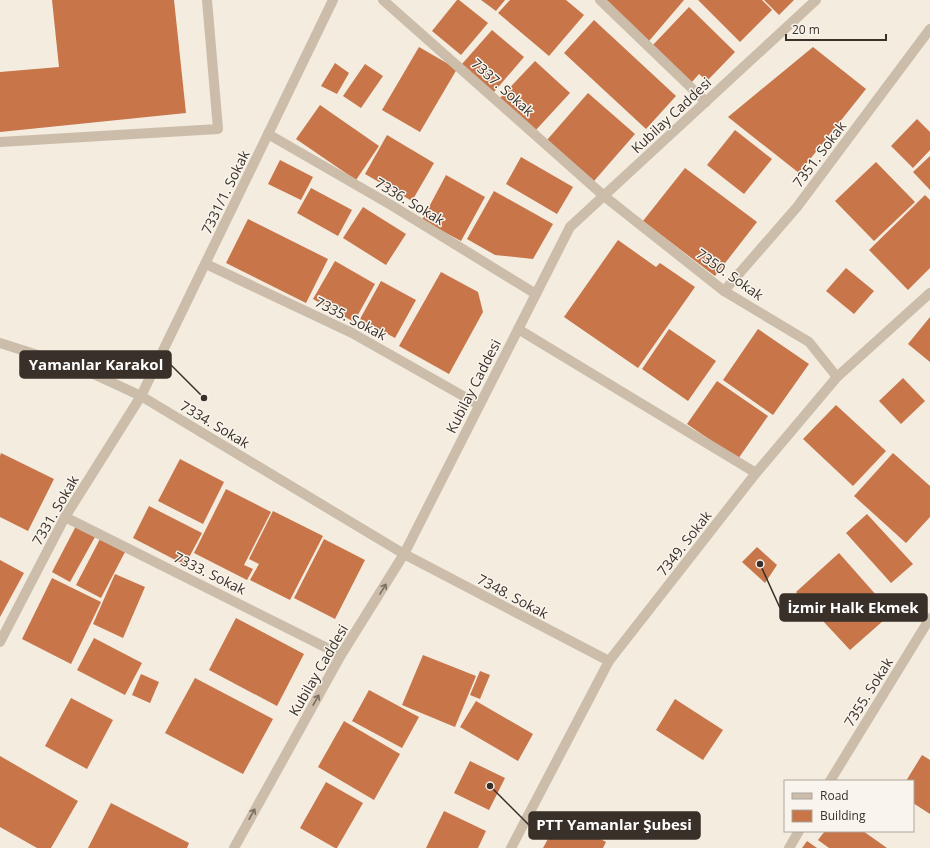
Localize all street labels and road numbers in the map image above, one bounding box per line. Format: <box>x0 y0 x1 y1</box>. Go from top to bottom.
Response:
street label: 7337. Sokak <box>468 54 539 121</box>
street label: Kubilay Caddesi <box>627 73 715 157</box>
street label: 7351. Sokak <box>788 117 850 191</box>
street label: 7331/1. Sokak <box>197 146 254 237</box>
street label: 7336. Sokak <box>372 173 449 230</box>
street label: 7350. Sokak <box>693 244 768 304</box>
street label: 7335. Sokak <box>312 292 391 344</box>
street label: Kubilay Caddesi <box>441 336 505 436</box>
street label: 7334. Sokak <box>177 396 254 453</box>
street label: 7331. Sokak <box>27 471 83 548</box>
street label: 7349. Sokak <box>653 506 716 580</box>
street label: 7333. Sokak <box>171 547 250 599</box>
street label: 7348. Sokak <box>474 569 552 623</box>
street label: Kubilay Caddesi <box>284 621 352 719</box>
street label: 7355. Sokak <box>839 653 897 730</box>

